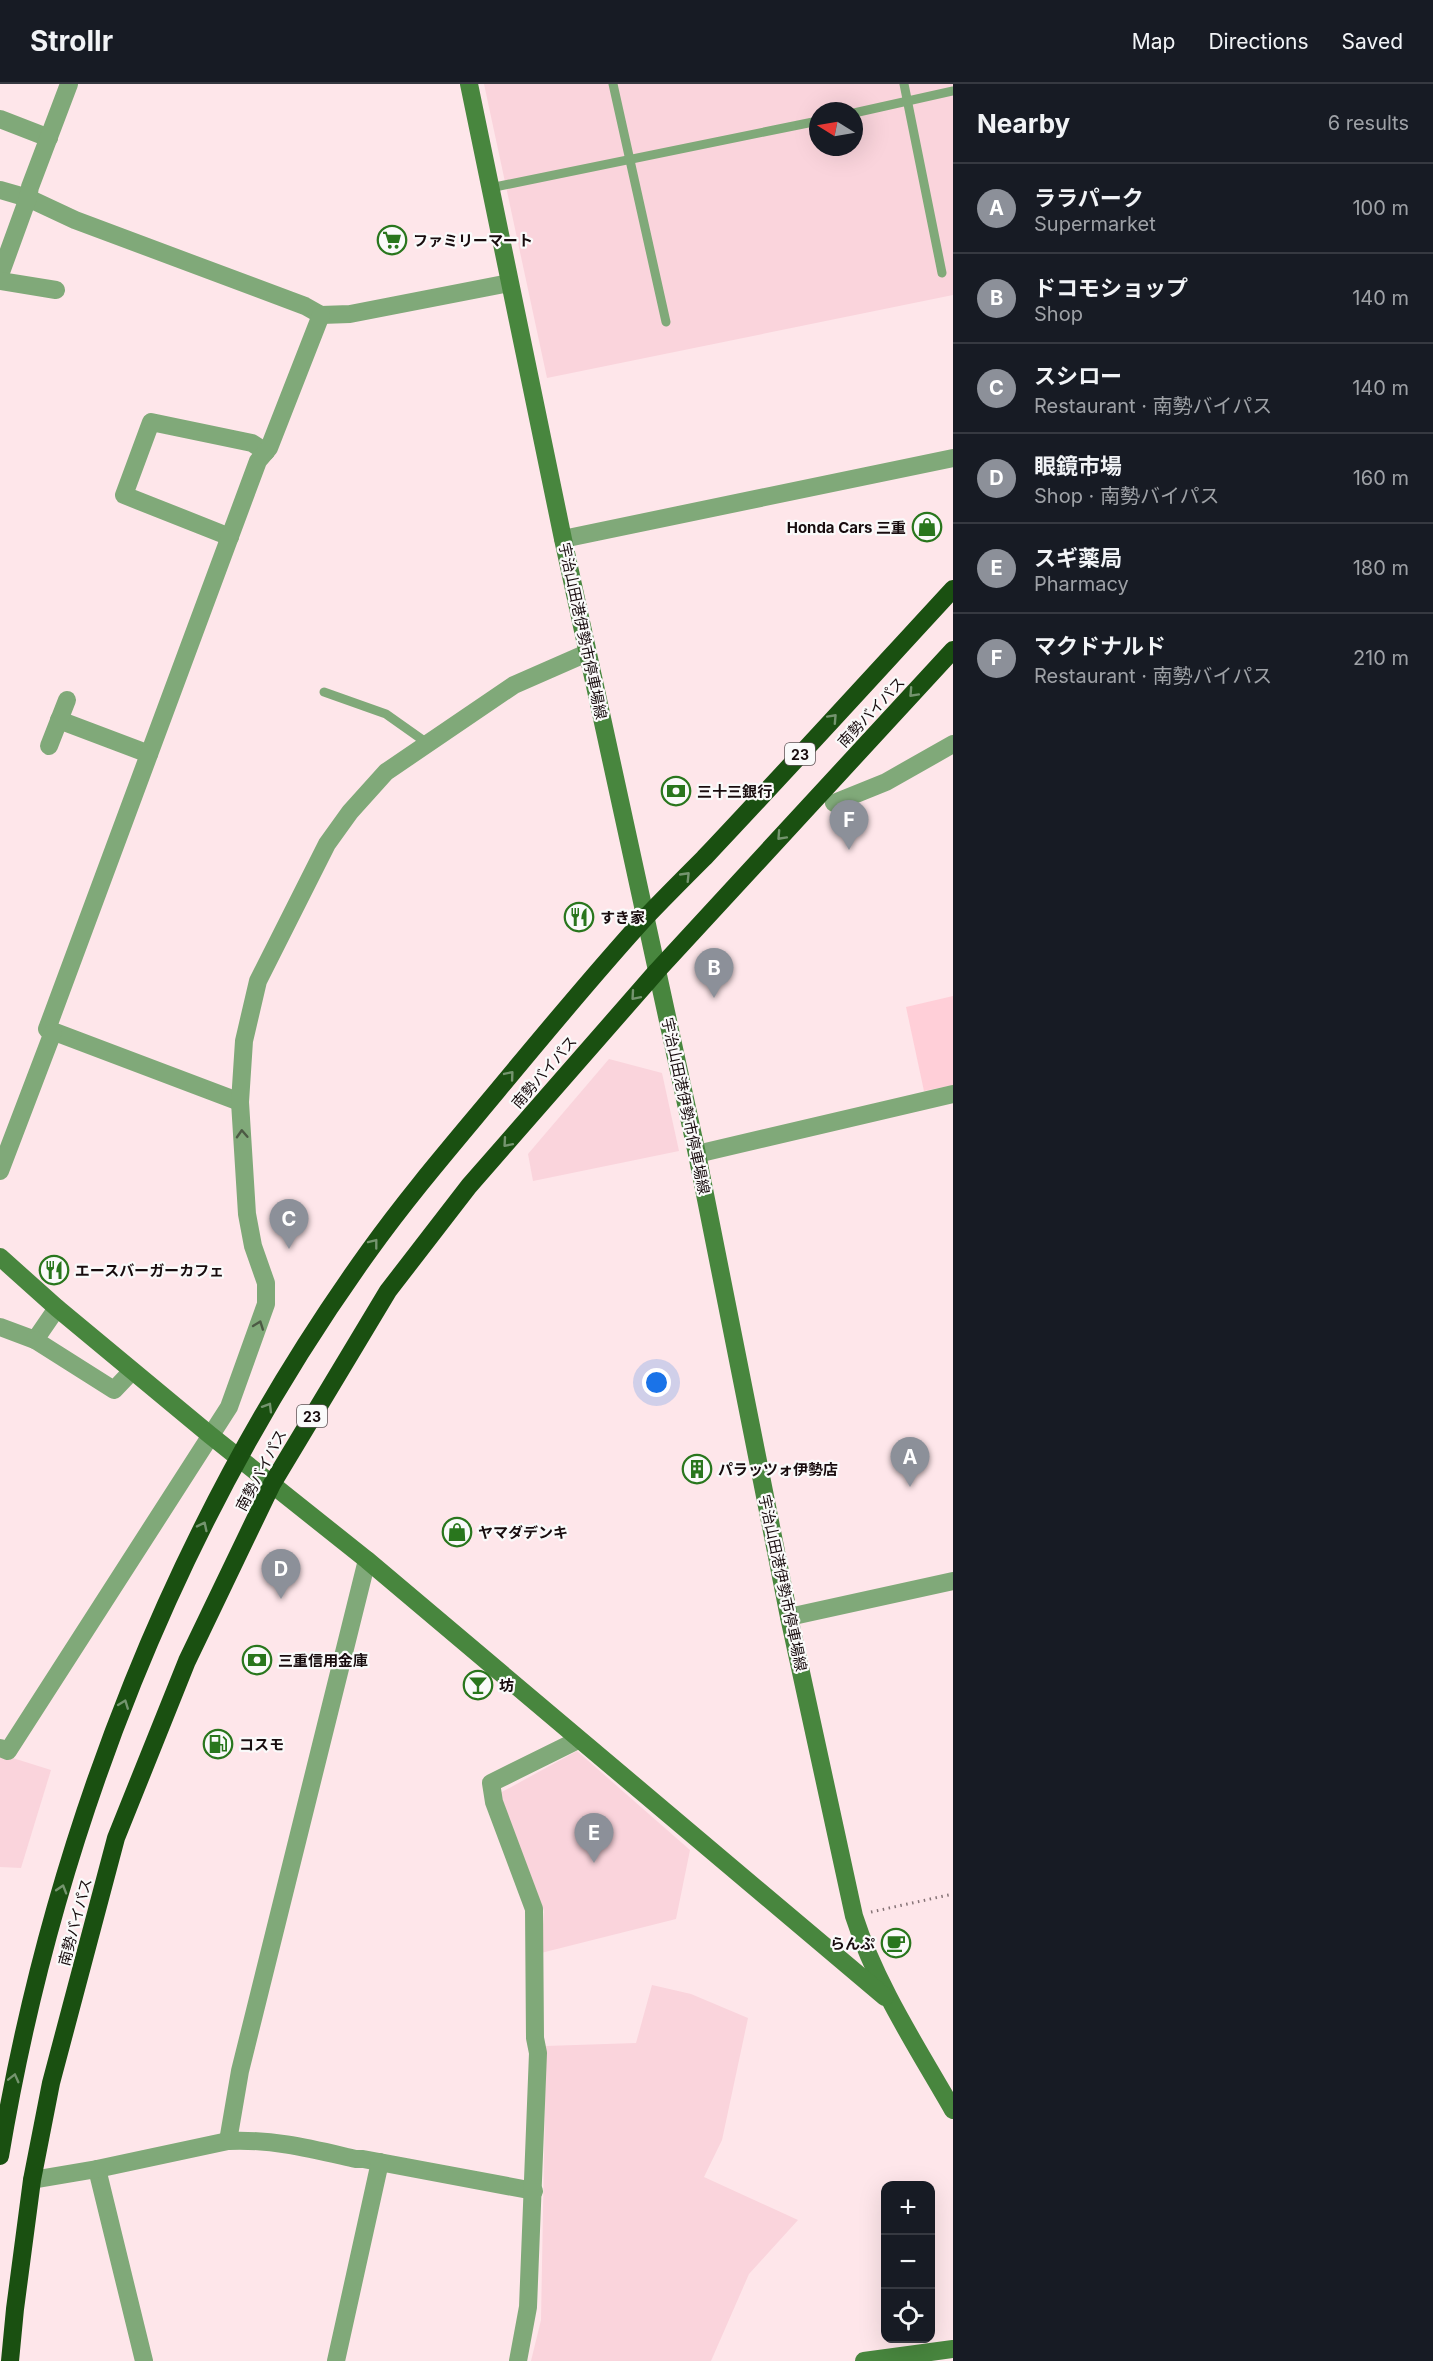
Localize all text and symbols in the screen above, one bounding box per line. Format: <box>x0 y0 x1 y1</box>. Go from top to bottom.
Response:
text: Strollr <box>30 24 113 58</box>
text: Map <box>1132 29 1175 54</box>
text: Directions <box>1208 29 1309 54</box>
text: Saved <box>1342 29 1403 54</box>
north arrow <box>809 102 863 156</box>
text: Nearby <box>977 108 1070 139</box>
text: 6 results <box>1328 111 1409 135</box>
text: ララパーク <box>1034 185 1144 211</box>
text: A <box>989 196 1004 220</box>
text: 100 m <box>1352 196 1409 220</box>
text: Supermarket <box>1034 212 1156 236</box>
supermarket icon: ファミリーマート <box>376 224 408 256</box>
place label: ファミリーマート <box>413 231 533 250</box>
text: ドコモショップ <box>1034 275 1188 301</box>
text: B <box>990 286 1003 310</box>
text: 140 m <box>1352 286 1409 310</box>
text: Shop <box>1034 302 1083 326</box>
text: スシロー <box>1034 363 1122 389</box>
text: C <box>989 376 1004 400</box>
text: 140 m <box>1352 376 1409 400</box>
text: Restaurant · 南勢バイパス <box>1034 394 1272 418</box>
text: 眼鏡市場 <box>1034 453 1122 479</box>
text: D <box>989 466 1004 490</box>
text: 160 m <box>1353 466 1409 490</box>
text: Shop · 南勢バイパス <box>1034 484 1220 508</box>
shop icon: Honda Cars 三重 <box>911 511 943 543</box>
place label: Honda Cars 三重 <box>787 518 906 537</box>
street label: 宇治山田港伊勢市停車場線 <box>555 541 611 721</box>
text: スギ薬局 <box>1034 545 1122 571</box>
text: E <box>990 556 1003 580</box>
text: 180 m <box>1353 556 1409 580</box>
text: Pharmacy <box>1034 572 1129 596</box>
text: マクドナルド <box>1034 633 1166 659</box>
text: F <box>991 646 1002 670</box>
text: 210 m <box>1353 646 1409 670</box>
text: Restaurant · 南勢バイパス <box>1034 664 1272 688</box>
street label: 南勢バイパス <box>833 673 909 751</box>
one-way arrow <box>909 686 920 697</box>
one-way arrow <box>826 715 837 725</box>
road number: 23 <box>785 743 815 765</box>
bank icon: 三十三銀行 <box>660 775 692 807</box>
place label: 三十三銀行 <box>697 782 772 801</box>
pin: F <box>830 800 868 850</box>
one-way arrow <box>777 829 788 840</box>
one-way arrow <box>678 873 689 884</box>
restaurant icon: すき家 <box>563 901 595 933</box>
place label: すき家 <box>600 908 645 927</box>
pin: B <box>694 948 734 998</box>
one-way arrow <box>631 989 642 1000</box>
street label: 宇治山田港伊勢市停車場線 <box>658 1016 714 1196</box>
street label: 南勢バイパス <box>507 1032 581 1112</box>
one-way arrow <box>503 1071 514 1082</box>
one-way arrow <box>236 1130 249 1139</box>
one-way arrow <box>503 1136 514 1147</box>
pin: C <box>270 1200 308 1249</box>
one-way arrow <box>367 1239 378 1250</box>
restaurant icon: エースバーガーカフェ <box>38 1254 70 1286</box>
place label: エースバーガーカフェ <box>75 1261 224 1280</box>
one-way arrow <box>252 1320 264 1331</box>
your location <box>642 1368 671 1397</box>
one-way arrow <box>260 1403 272 1413</box>
road number: 23 <box>297 1405 327 1427</box>
street label: 南勢バイパス <box>232 1426 290 1514</box>
pin: A <box>890 1438 930 1487</box>
building icon: パラッツォ伊勢店 <box>681 1453 713 1485</box>
place label: パラッツォ伊勢店 <box>718 1460 838 1479</box>
street label: 宇治山田港伊勢市停車場線 <box>755 1493 811 1673</box>
shop icon: ヤマダデンキ <box>441 1516 473 1548</box>
one-way arrow <box>196 1522 208 1533</box>
place label: ヤマダデンキ <box>478 1523 568 1542</box>
pin: D <box>262 1550 300 1599</box>
bank icon: 三重信用金庫 <box>241 1644 273 1676</box>
place label: 三重信用金庫 <box>278 1651 368 1670</box>
bar icon: 坊 <box>462 1669 494 1701</box>
place label: 坊 <box>499 1676 514 1695</box>
one-way arrow <box>117 1700 129 1711</box>
fuel station icon: コスモ <box>202 1728 234 1760</box>
place label: コスモ <box>239 1735 284 1754</box>
pin: E <box>574 1814 614 1863</box>
street label: 南勢バイパス <box>54 1876 96 1968</box>
one-way arrow <box>55 1884 67 1895</box>
cafe icon: らんぷ <box>880 1927 912 1959</box>
place label: らんぷ <box>830 1934 875 1953</box>
one-way arrow <box>7 2073 20 2083</box>
map controls <box>881 2181 935 2343</box>
button: + <box>881 2181 935 2235</box>
button: − <box>881 2235 935 2289</box>
button: locate <box>881 2289 935 2343</box>

